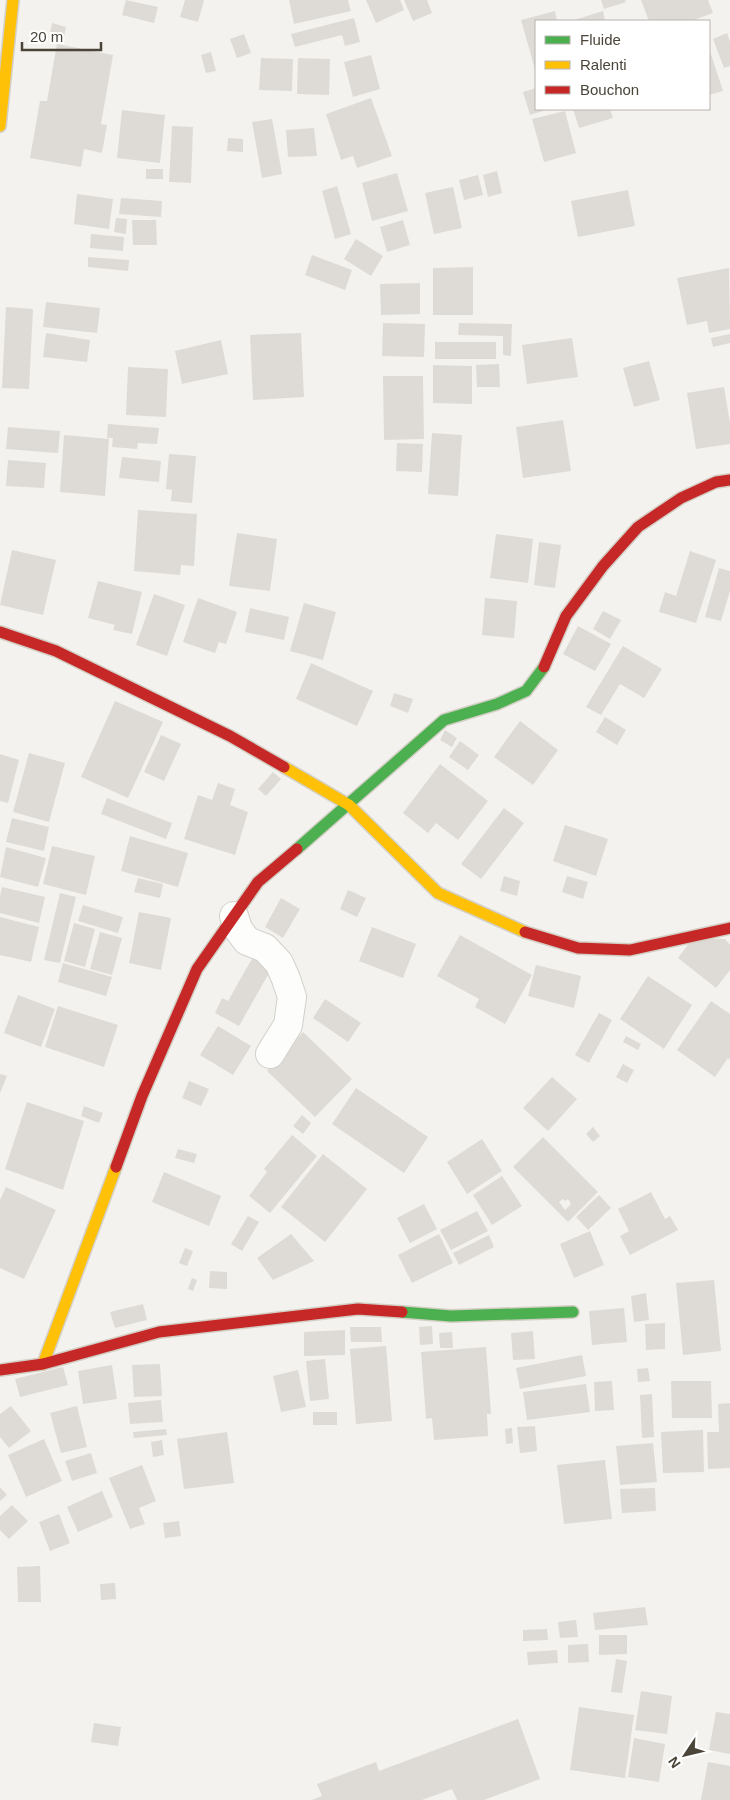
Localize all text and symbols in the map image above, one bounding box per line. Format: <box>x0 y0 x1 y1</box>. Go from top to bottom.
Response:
scale bar <box>22 20 101 52</box>
legend <box>535 20 710 110</box>
text: 20 m <box>30 28 63 45</box>
text: Fluide <box>580 31 621 48</box>
text: Ralenti <box>580 56 627 73</box>
text: Bouchon <box>580 81 639 98</box>
north arrow <box>660 1730 710 1780</box>
text: N <box>665 1754 684 1771</box>

